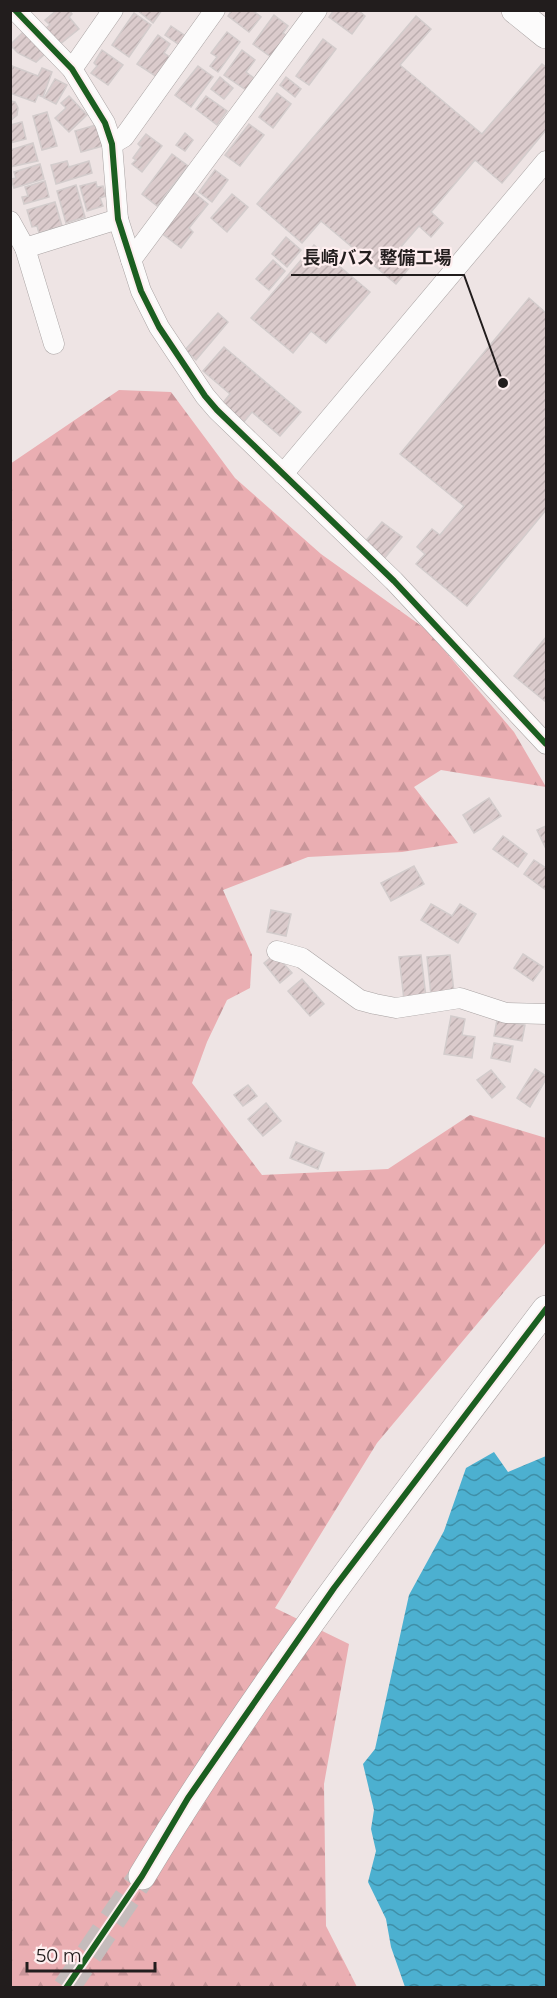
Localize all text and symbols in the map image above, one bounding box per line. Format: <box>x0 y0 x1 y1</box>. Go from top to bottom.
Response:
callout: 長崎バス 整備工場 <box>291 239 464 275</box>
text: 長崎バス 整備工場 <box>302 247 452 269</box>
scale bar <box>27 1935 154 1973</box>
text: 50 m <box>36 1945 82 1967</box>

